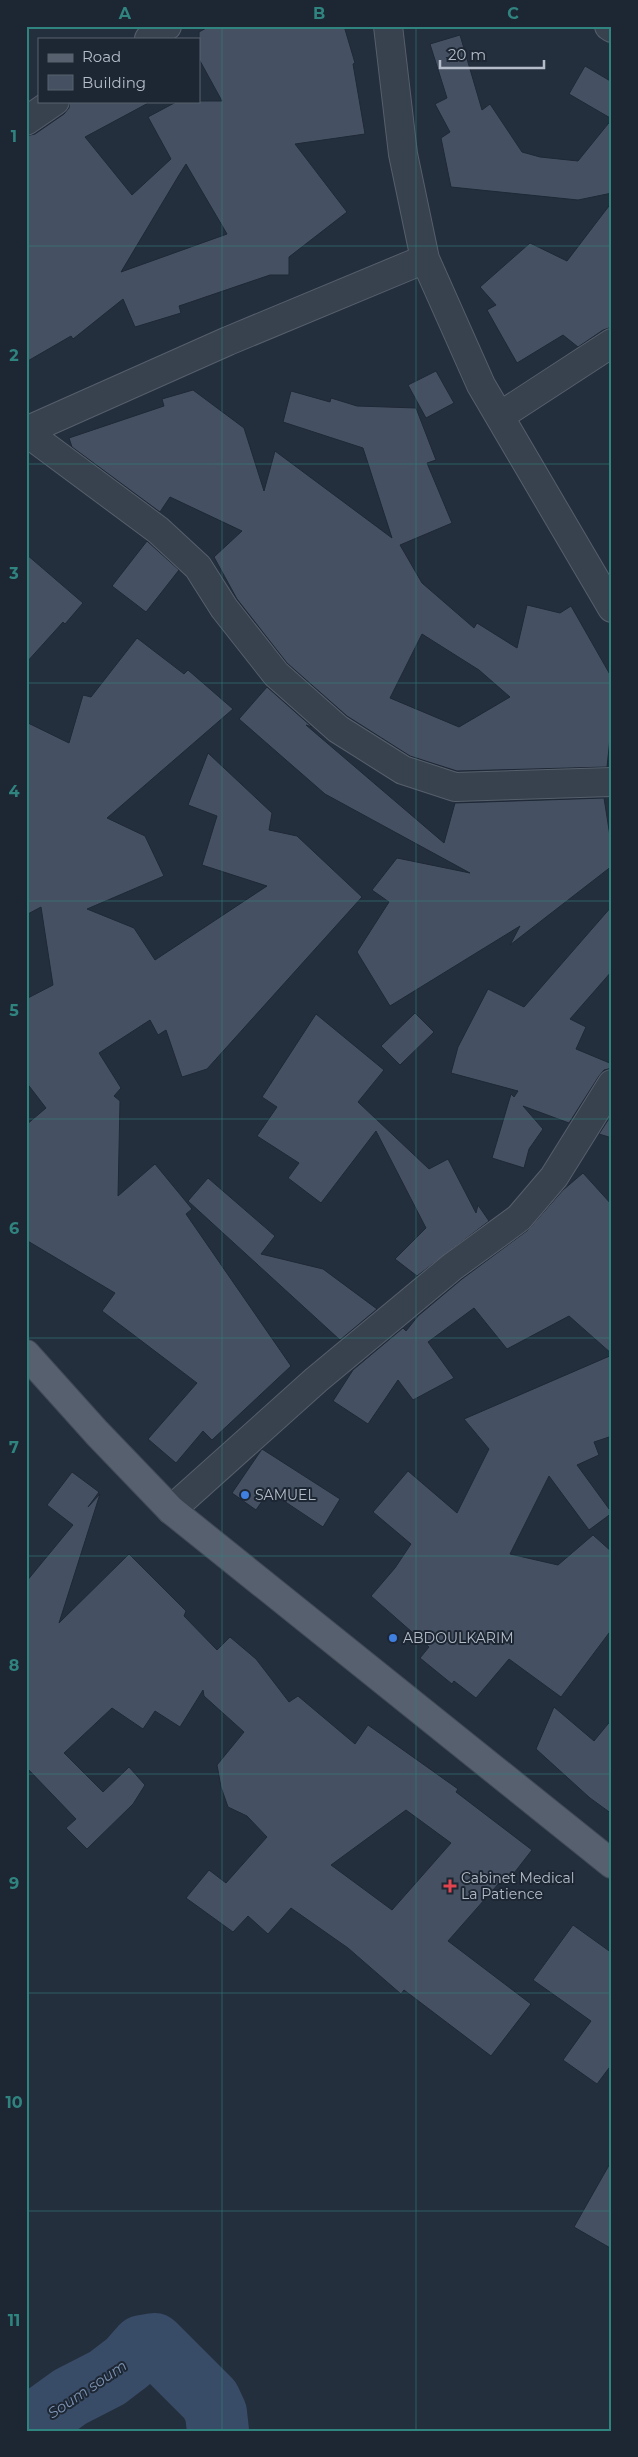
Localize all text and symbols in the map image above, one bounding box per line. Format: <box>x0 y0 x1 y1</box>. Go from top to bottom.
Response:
text: A <box>118 4 132 23</box>
text: B <box>313 4 325 23</box>
text: C <box>507 4 519 23</box>
legend <box>38 38 200 102</box>
scale bar <box>440 38 544 70</box>
text: 20 m <box>448 45 486 64</box>
text: Road <box>82 47 121 66</box>
text: Building <box>82 73 146 92</box>
text: 1 <box>11 127 17 146</box>
text: 2 <box>9 346 19 365</box>
text: 3 <box>8 564 19 583</box>
text: 4 <box>8 782 20 801</box>
text: 5 <box>9 1001 19 1020</box>
text: 6 <box>9 1219 19 1238</box>
text: 7 <box>9 1438 19 1457</box>
place label: SAMUEL <box>255 1486 316 1504</box>
marker: SAMUEL <box>239 1489 251 1501</box>
place label: ABDOULKARIM <box>403 1629 514 1647</box>
marker: ABDOULKARIM <box>387 1632 399 1644</box>
text: 8 <box>9 1656 19 1675</box>
place label: Cabinet Medical La Patience <box>461 1869 575 1903</box>
text: 9 <box>9 1874 19 1893</box>
marker: Cabinet Medical La Patience <box>443 1879 457 1893</box>
text: 10 <box>5 2093 23 2112</box>
text: 11 <box>8 2311 20 2330</box>
water label: Soum soum <box>44 2356 130 2422</box>

